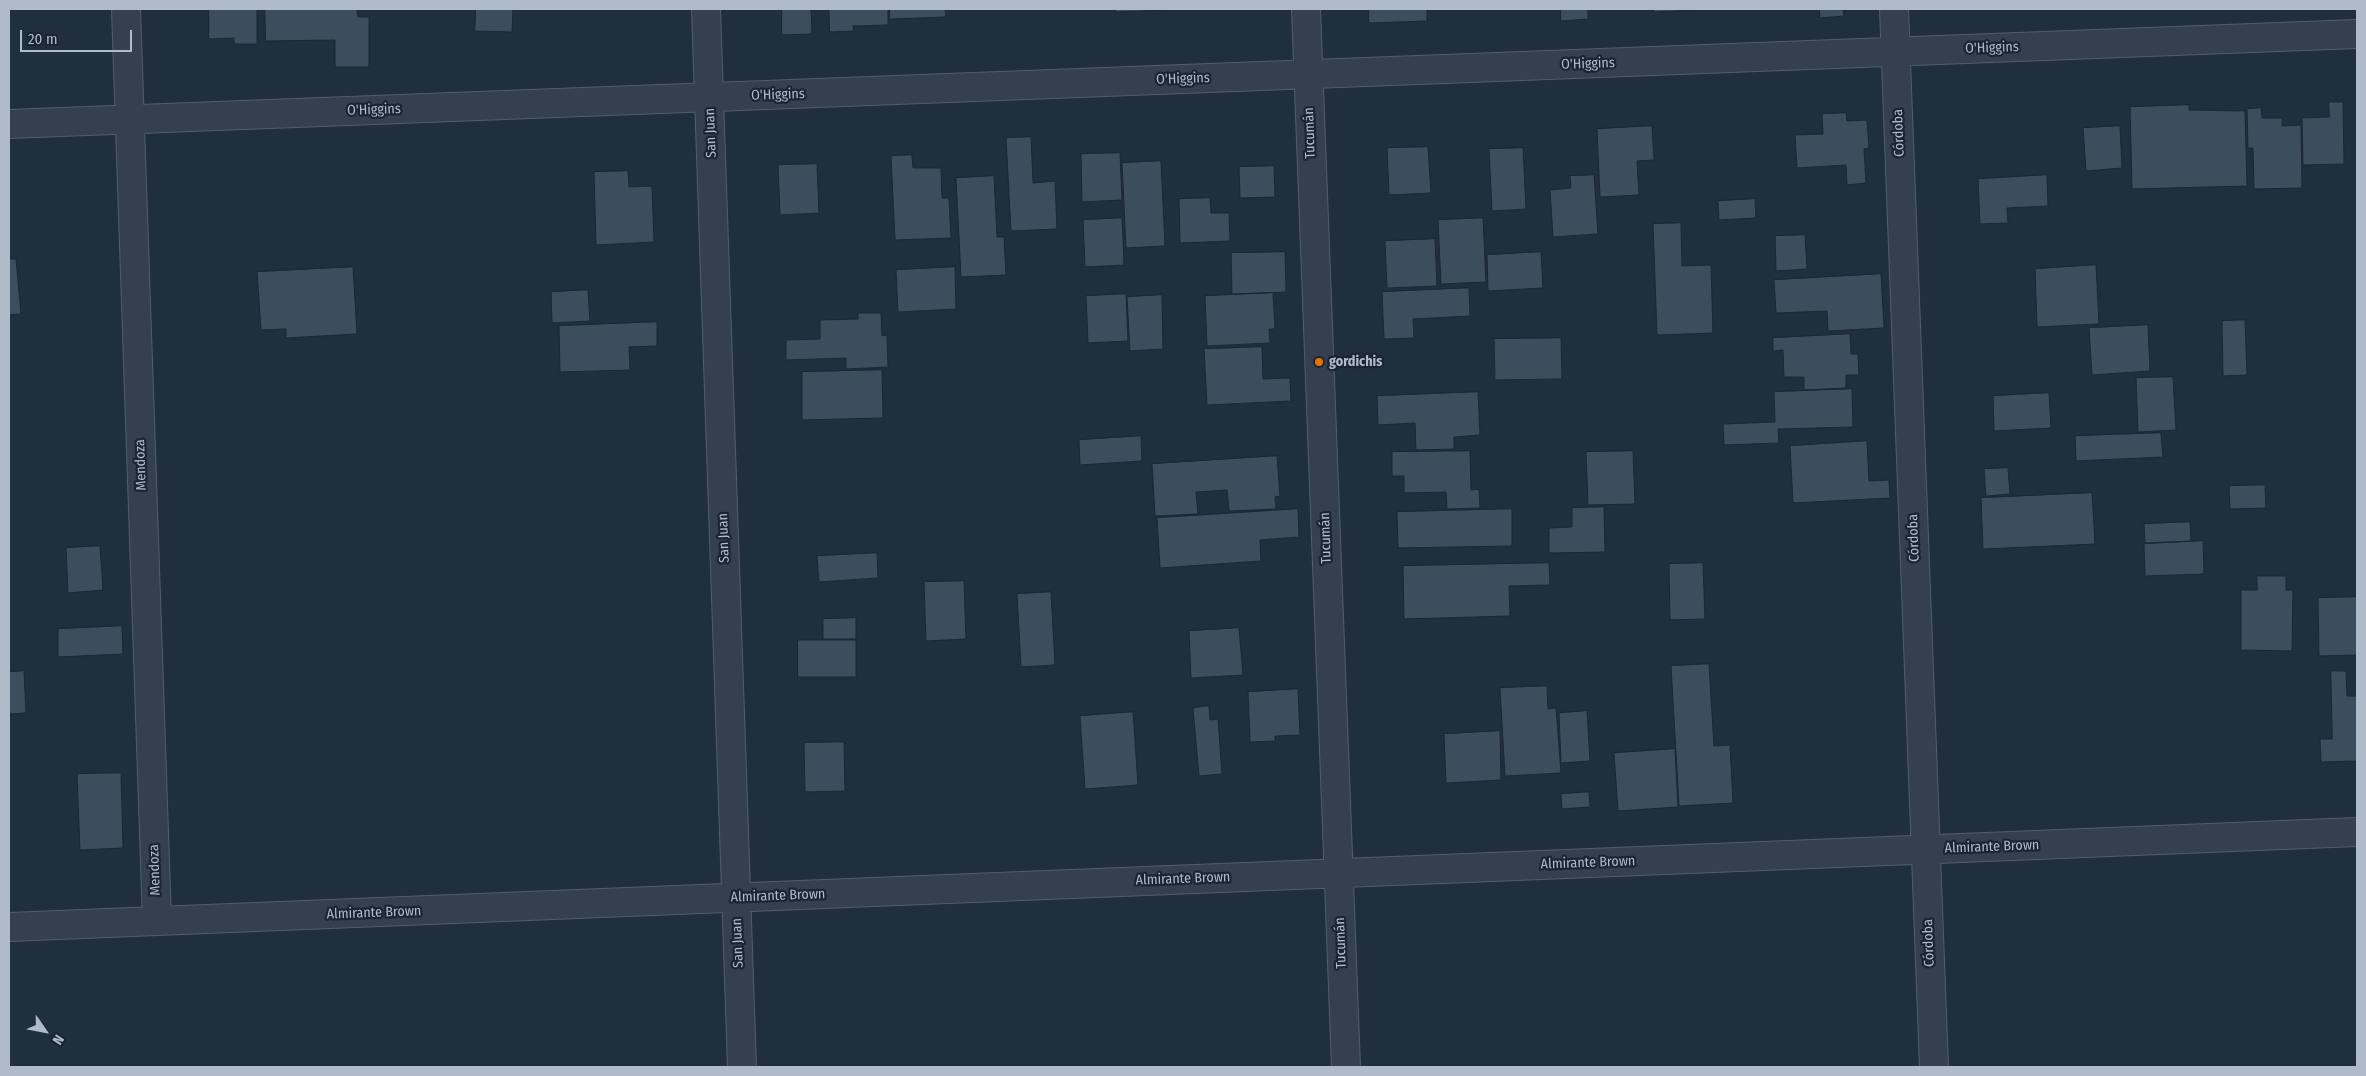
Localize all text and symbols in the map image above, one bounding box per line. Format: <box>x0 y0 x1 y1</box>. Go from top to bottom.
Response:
scale bar <box>22 20 135 52</box>
text: 20 m <box>28 30 58 48</box>
street label: O'Higgins <box>1965 39 2019 57</box>
street label: O'Higgins <box>1561 55 1615 73</box>
street label: O'Higgins <box>1156 70 1210 88</box>
street label: O'Higgins <box>751 86 805 104</box>
street label: O'Higgins <box>347 101 401 119</box>
street label: Tucumán <box>1301 107 1319 159</box>
street label: San Juan <box>702 108 720 158</box>
street label: Córdoba <box>1890 109 1908 157</box>
place label: gordichis <box>1329 354 1382 370</box>
marker: gordichis <box>1313 356 1325 368</box>
street label: Mendoza <box>132 439 150 491</box>
street label: Tucumán <box>1317 512 1335 564</box>
street label: San Juan <box>715 513 733 563</box>
street label: Córdoba <box>1905 514 1923 562</box>
street label: Almirante Brown <box>1944 837 2040 857</box>
street label: Mendoza <box>146 844 164 896</box>
street label: Almirante Brown <box>1540 853 1636 873</box>
street label: Almirante Brown <box>1135 869 1231 889</box>
street label: Almirante Brown <box>730 886 826 906</box>
street label: Almirante Brown <box>326 903 422 923</box>
street label: Tucumán <box>1332 917 1350 969</box>
street label: San Juan <box>729 918 747 968</box>
street label: Córdoba <box>1920 919 1938 967</box>
north arrow <box>20 1006 70 1056</box>
text: N <box>49 1031 67 1048</box>

